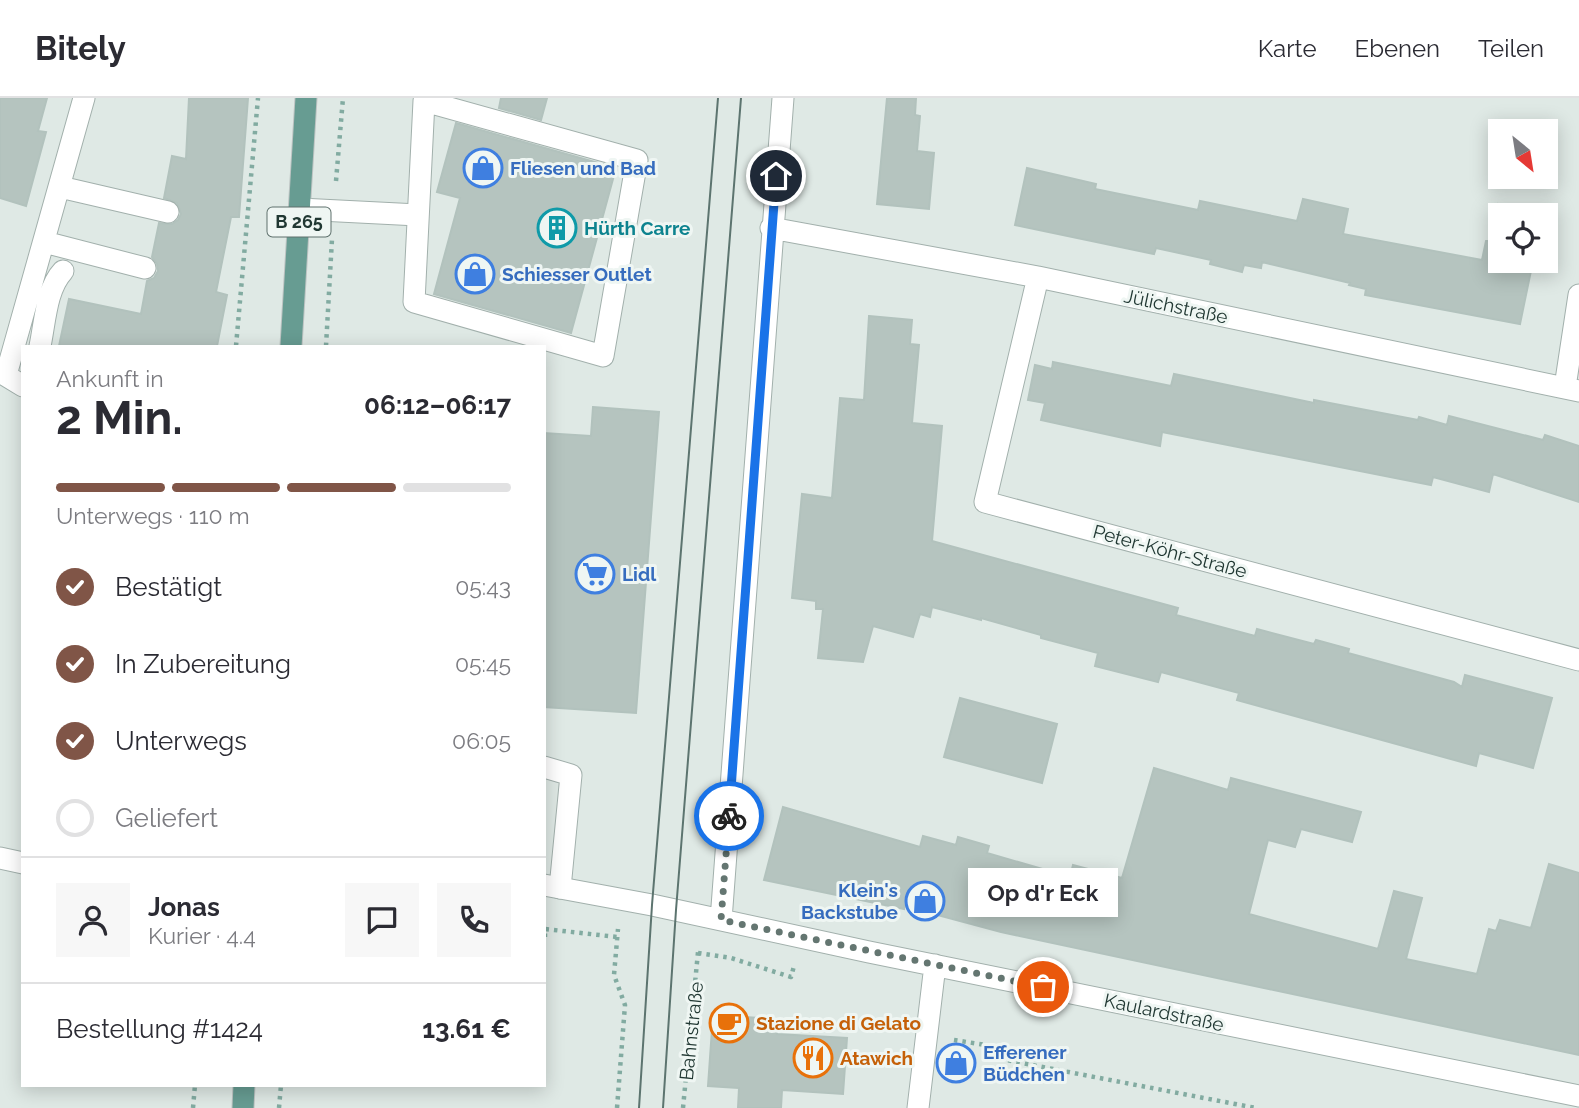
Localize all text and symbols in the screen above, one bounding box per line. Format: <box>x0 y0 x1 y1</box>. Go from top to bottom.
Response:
text: Bitely <box>35 29 126 68</box>
text: Karte <box>1258 34 1317 63</box>
text: Ebenen <box>1355 34 1440 63</box>
text: Teilen <box>1478 34 1544 63</box>
north arrow <box>1488 119 1558 189</box>
map controls <box>1488 119 1558 273</box>
pin <box>746 146 806 206</box>
shop icon: Fliesen und Bad <box>462 147 504 189</box>
place label: Fliesen und Bad <box>510 157 656 179</box>
icon: home <box>757 157 795 195</box>
button: locate <box>1488 203 1558 273</box>
building icon: Hürth Carre <box>536 207 578 249</box>
road number: B 265 <box>268 208 330 237</box>
place label: Hürth Carre <box>584 217 690 239</box>
shop icon: Schiesser Outlet <box>454 253 496 295</box>
place label: Schiesser Outlet <box>502 263 652 285</box>
street label: Jülichstraße <box>1122 284 1230 328</box>
text: Ankunft in <box>56 365 164 392</box>
text: 06:12–06:17 <box>364 390 511 420</box>
text: 2 Min. <box>56 391 183 445</box>
text: Unterwegs · 110 m <box>56 502 250 529</box>
street label: Peter-Köhr-Straße <box>1091 520 1249 582</box>
supermarket icon: Lidl <box>574 553 616 595</box>
place label: Lidl <box>622 563 657 585</box>
icon: check <box>56 568 94 606</box>
text: Bestätigt <box>115 572 222 602</box>
text: 05:43 <box>455 573 511 600</box>
icon: check <box>56 645 94 683</box>
text: In Zubereitung <box>115 649 291 679</box>
text: 05:45 <box>455 650 511 677</box>
icon: check <box>56 722 94 760</box>
text: Unterwegs <box>115 726 247 756</box>
text: 06:05 <box>452 727 511 754</box>
courier <box>694 781 764 851</box>
icon: bike <box>710 797 748 835</box>
text: Geliefert <box>115 803 218 833</box>
callout: Op d'r Eck <box>968 868 1118 917</box>
place label: Klein's Backstube <box>801 879 898 923</box>
text: Op d'r Eck <box>988 879 1098 906</box>
shop icon: Klein's Backstube <box>904 880 946 922</box>
button: person <box>56 883 130 957</box>
button: chat <box>345 883 419 957</box>
button: phone <box>437 883 511 957</box>
text: Jonas <box>148 892 220 922</box>
text: Kurier · 4.4 <box>148 922 256 949</box>
pin <box>1013 957 1073 1017</box>
icon: bag <box>1024 968 1062 1006</box>
street label: Bahnstraße <box>675 980 707 1082</box>
street label: Kaulardstraße <box>1102 989 1226 1035</box>
cafe icon: Stazione di Gelato <box>708 1002 750 1044</box>
place label: Stazione di Gelato <box>756 1012 921 1034</box>
text: Bestellung #1424 <box>56 1014 263 1044</box>
text: 13.61 € <box>422 1014 511 1044</box>
restaurant icon: Atawich <box>792 1037 834 1079</box>
place label: Efferener Büdchen <box>983 1041 1067 1085</box>
shop icon: Efferener Büdchen <box>935 1042 977 1084</box>
place label: Atawich <box>840 1047 913 1069</box>

